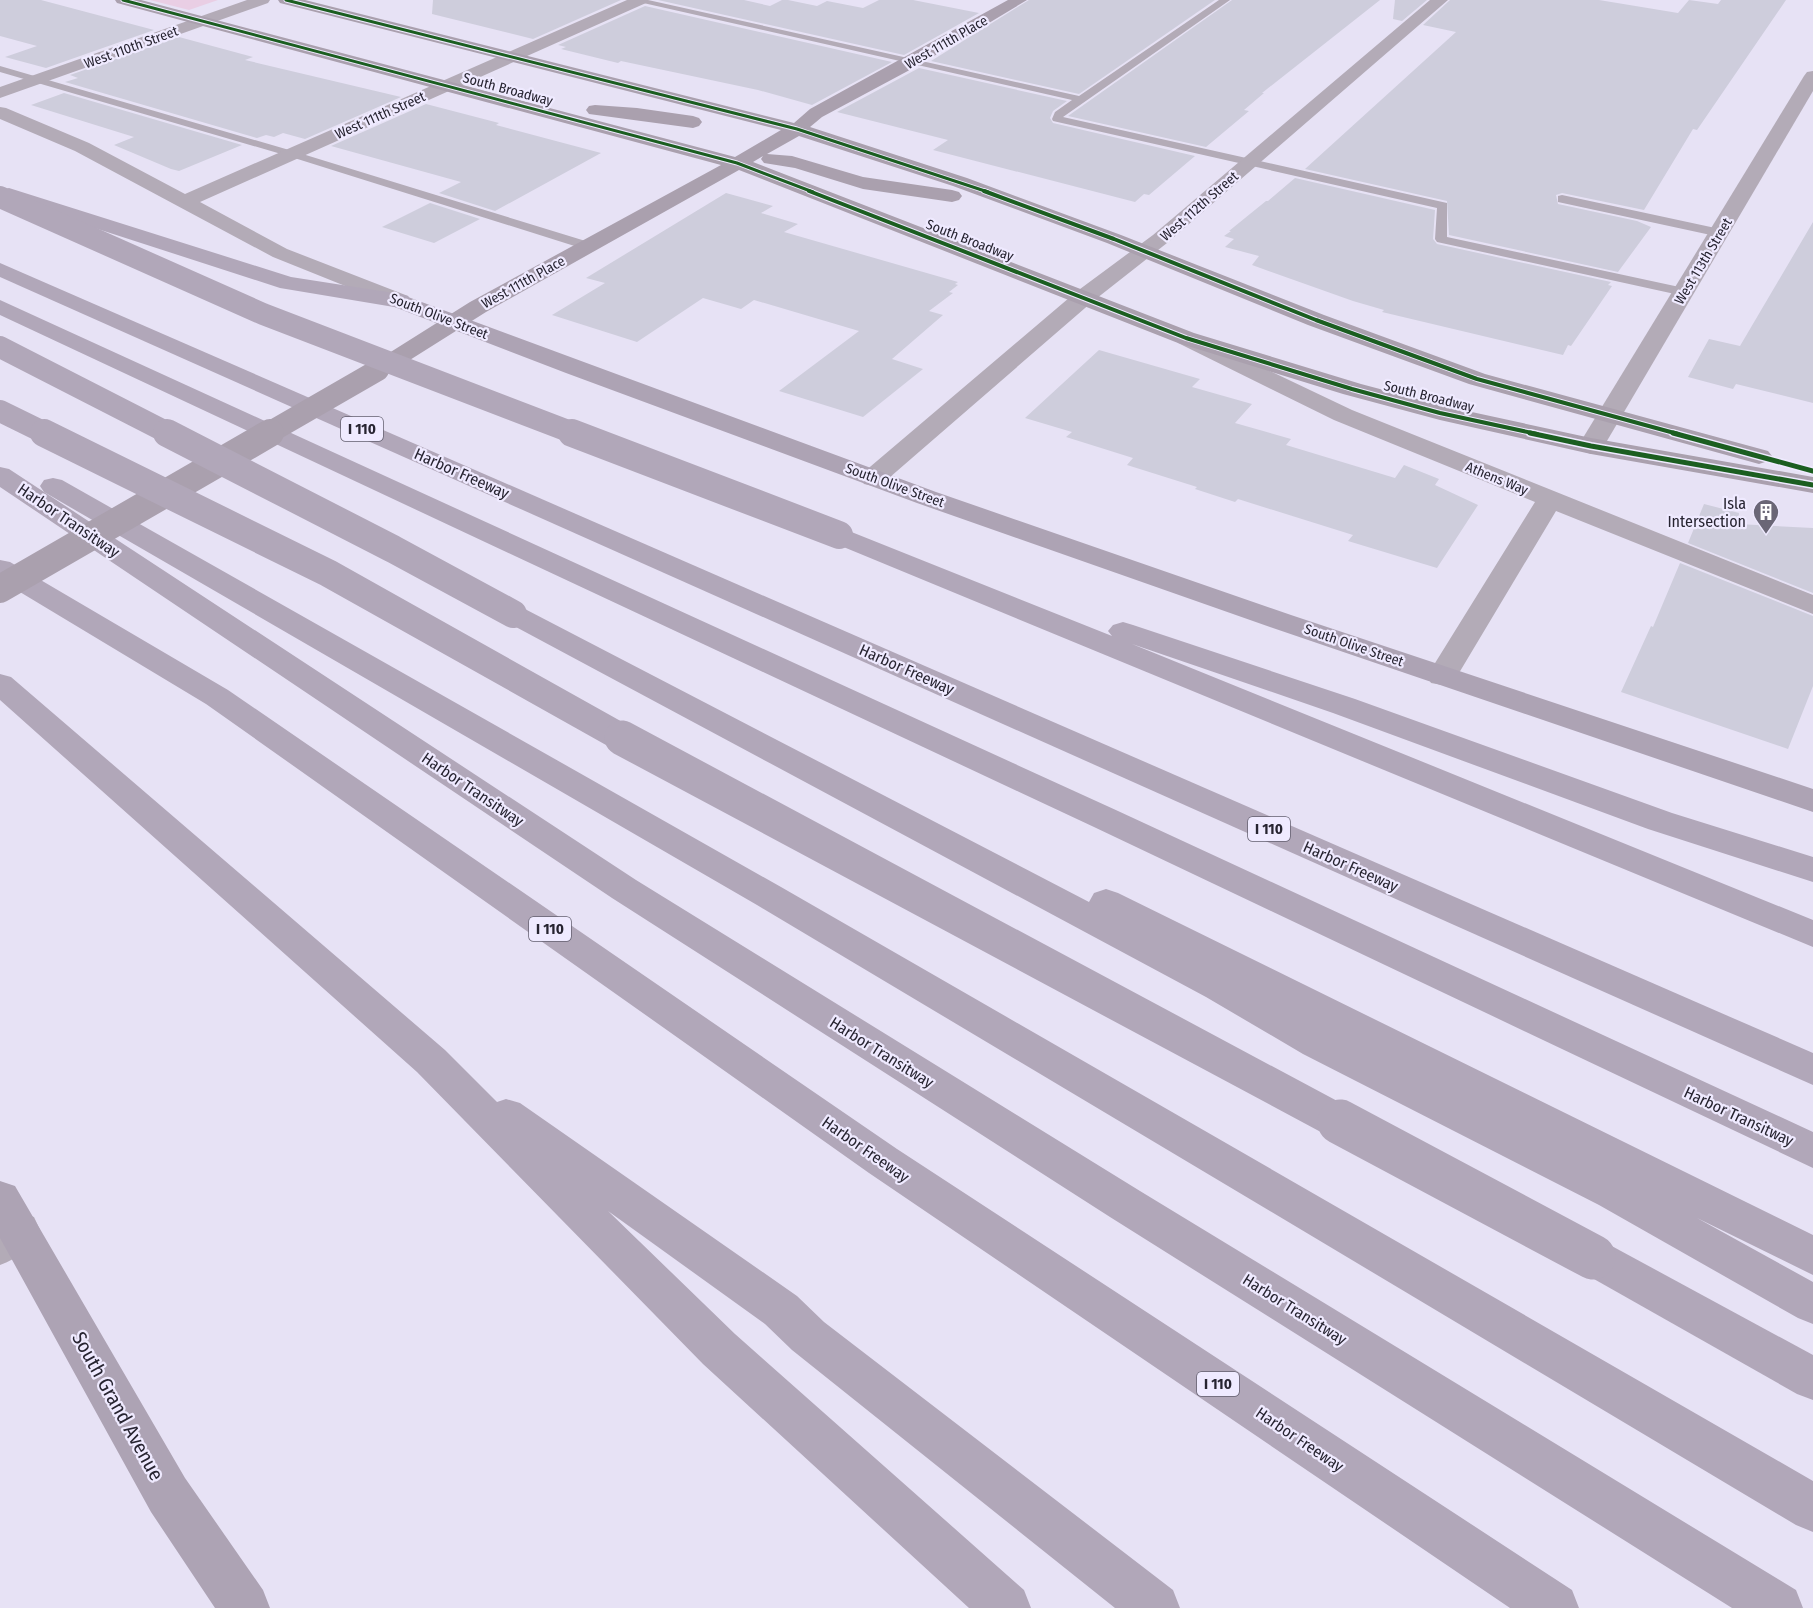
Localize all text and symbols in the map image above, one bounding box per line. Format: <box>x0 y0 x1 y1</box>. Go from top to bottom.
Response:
street label: West 111th Place <box>902 12 991 73</box>
street label: West 110th Street <box>82 22 181 72</box>
street label: South Broadway <box>461 69 555 110</box>
street label: West 111th Street <box>333 88 428 143</box>
street label: West 112th Street <box>1157 168 1242 245</box>
street label: West 113th Street <box>1671 215 1736 308</box>
street label: South Broadway <box>924 216 1017 265</box>
street label: West 111th Place <box>479 253 568 312</box>
street label: South Olive Street <box>387 290 491 343</box>
street label: South Broadway <box>1382 377 1477 416</box>
road number: I 110 <box>341 417 383 441</box>
street label: Harbor Freeway <box>411 444 513 503</box>
street label: Athens Way <box>1463 458 1531 499</box>
street label: South Olive Street <box>843 460 947 511</box>
street label: Harbor Transitway <box>14 479 124 562</box>
place label: Isla Intersection <box>1667 494 1746 531</box>
building icon: Isla Intersection <box>1751 497 1781 535</box>
street label: South Olive Street <box>1302 621 1406 671</box>
street label: Harbor Freeway <box>856 640 958 699</box>
street label: Harbor Transitway <box>418 748 528 831</box>
road number: I 110 <box>1248 817 1290 841</box>
street label: Harbor Freeway <box>1300 837 1402 896</box>
road number: I 110 <box>529 917 571 941</box>
street label: Harbor Transitway <box>826 1013 938 1092</box>
street label: Harbor Transitway <box>1681 1083 1797 1151</box>
street label: Harbor Freeway <box>819 1112 914 1187</box>
street label: Harbor Transitway <box>1239 1270 1351 1349</box>
street label: South Grand Avenue <box>67 1327 169 1485</box>
road number: I 110 <box>1197 1372 1239 1396</box>
street label: Harbor Freeway <box>1252 1403 1348 1476</box>

